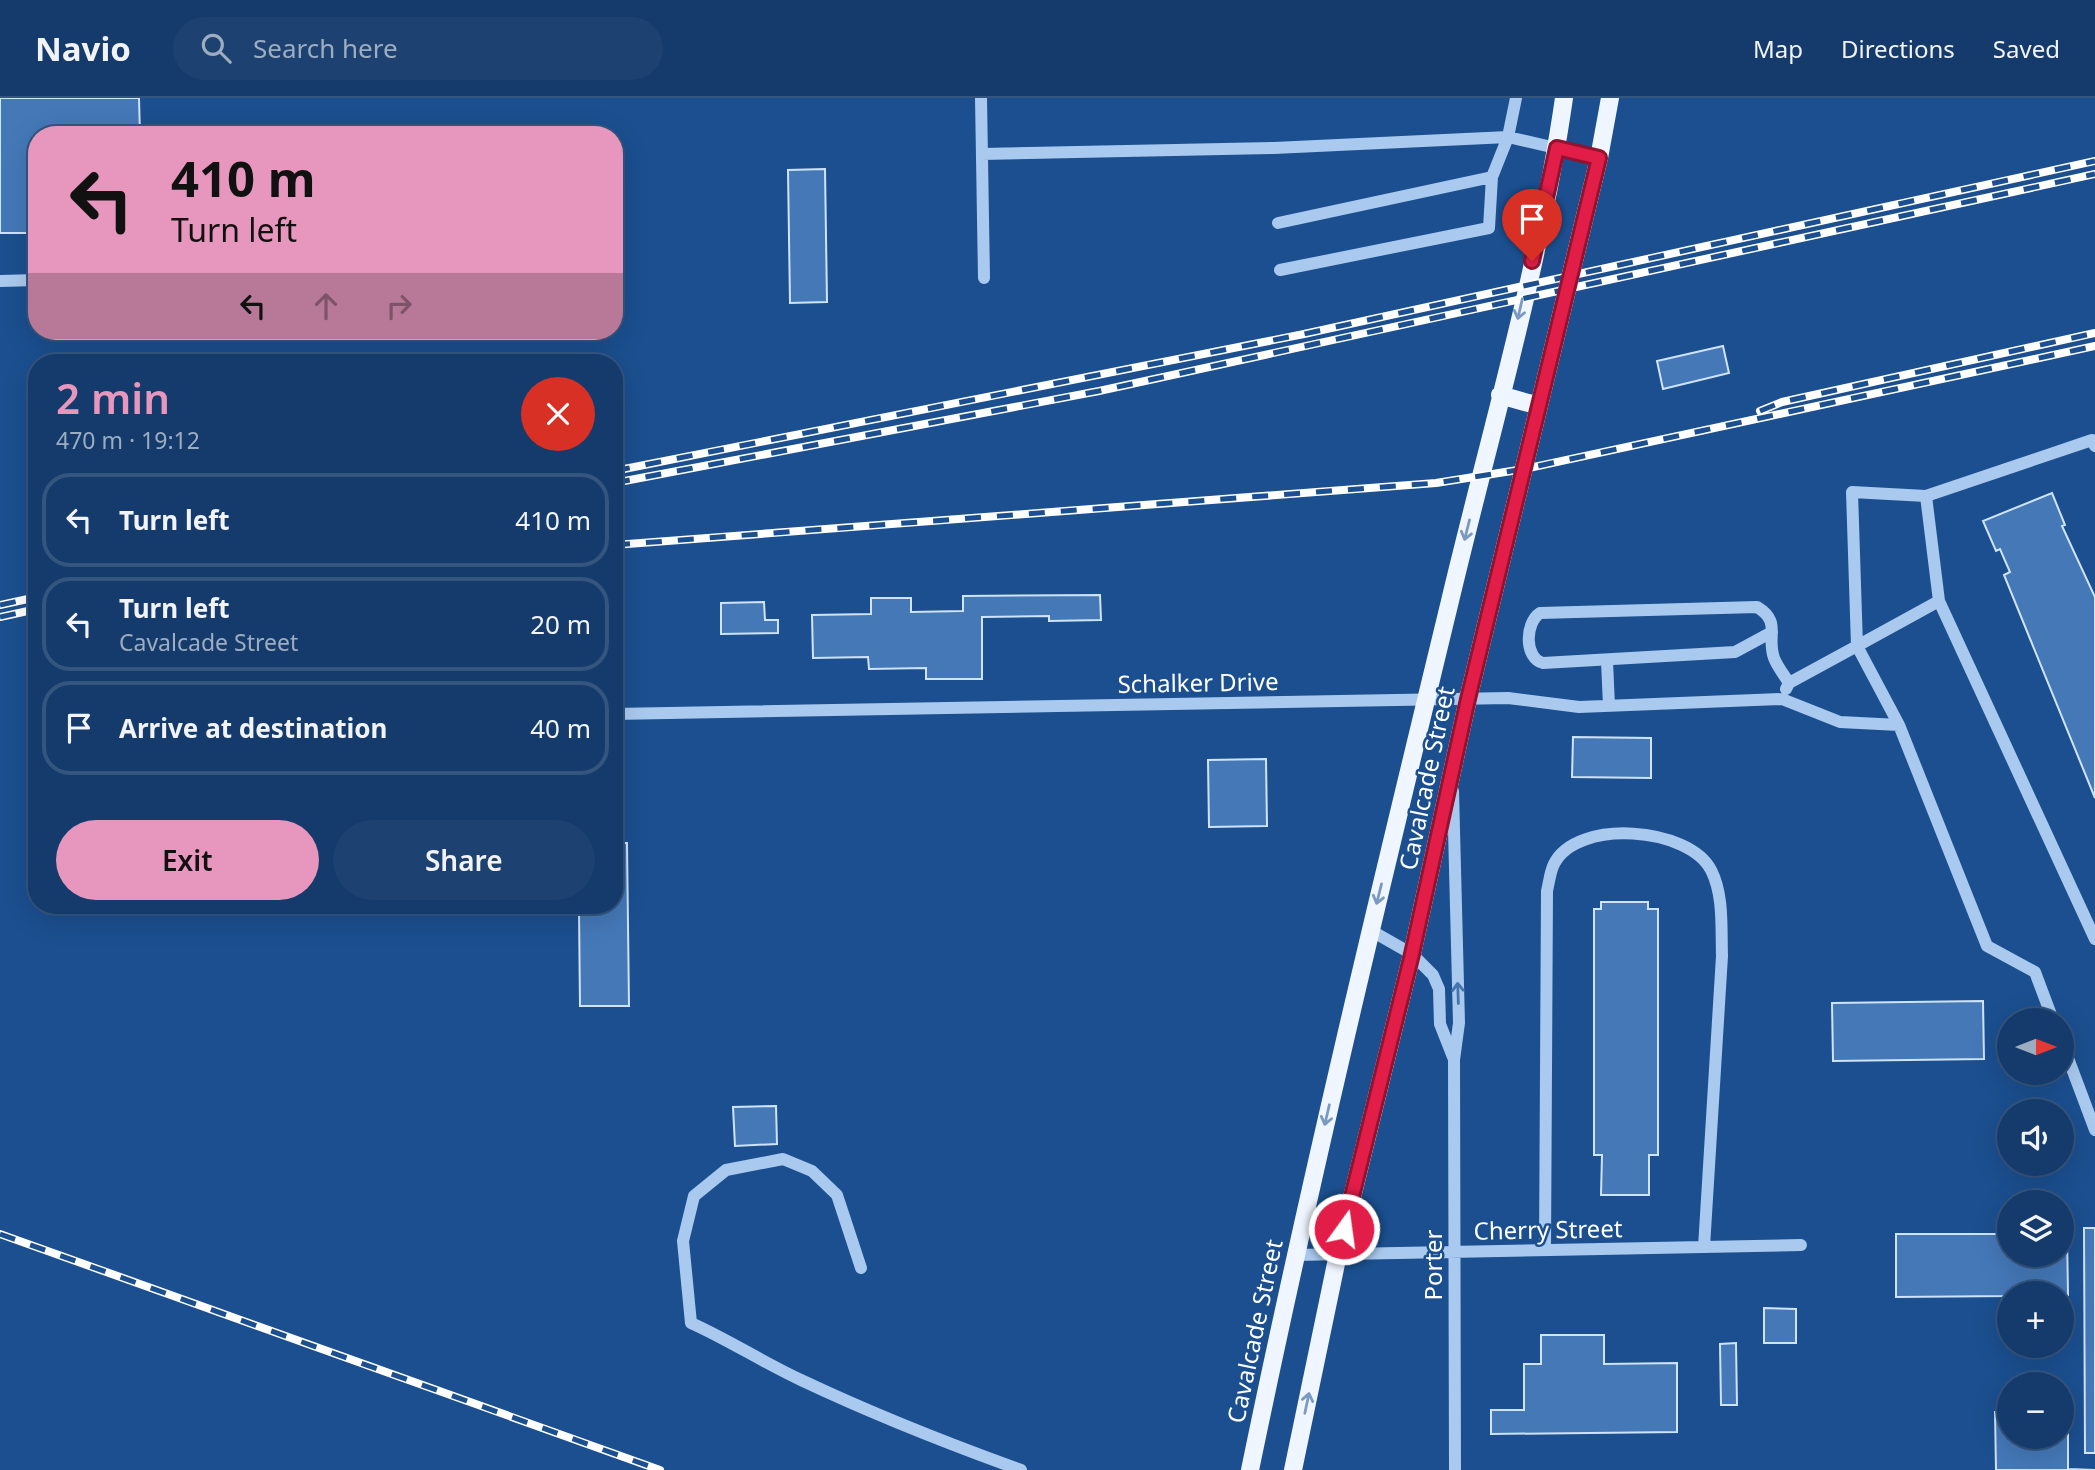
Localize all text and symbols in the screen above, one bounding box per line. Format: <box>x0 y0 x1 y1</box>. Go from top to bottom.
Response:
search box <box>173 17 663 80</box>
text: Navio <box>35 26 131 71</box>
icon: search <box>197 29 235 67</box>
text: Search here <box>253 30 398 66</box>
text: Map <box>1753 32 1803 65</box>
text: Directions <box>1841 32 1955 65</box>
text: Saved <box>1993 32 2060 65</box>
text: 410 m <box>171 145 316 211</box>
icon: left <box>56 154 147 245</box>
pin <box>1502 189 1562 261</box>
icon: arrive <box>1513 200 1551 238</box>
text: Turn left <box>171 208 297 251</box>
icon: left <box>234 287 272 325</box>
icon: ahead <box>307 287 345 325</box>
icon: right <box>380 287 418 325</box>
one-way arrow <box>1513 297 1527 320</box>
text: 2 min <box>56 369 170 426</box>
button: close <box>521 377 595 451</box>
text: 470 m · 19:12 <box>56 424 200 456</box>
icon: left <box>60 501 98 539</box>
text: Turn left <box>119 502 230 538</box>
text: 410 m <box>515 502 591 538</box>
one-way arrow <box>1460 518 1473 541</box>
text: Turn left <box>119 590 230 626</box>
icon: left <box>60 605 98 643</box>
text: 20 m <box>530 606 591 642</box>
text: Cavalcade Street <box>119 626 298 658</box>
street label: Schalker Drive <box>1117 664 1279 700</box>
street label: Cavalcade Street <box>1390 683 1462 873</box>
icon: arrive <box>60 709 98 747</box>
text: Arrive at destination <box>119 710 388 746</box>
text: 40 m <box>530 710 591 746</box>
button: Exit <box>56 820 319 900</box>
button: Share <box>333 820 595 900</box>
one-way arrow <box>1372 882 1385 905</box>
one-way arrow <box>1451 981 1464 1004</box>
north arrow <box>1997 1008 2074 1085</box>
map controls <box>1997 1008 2074 1449</box>
button: sound <box>1997 1099 2074 1176</box>
one-way arrow <box>1320 1103 1333 1126</box>
button: layers <box>1997 1190 2074 1267</box>
position arrow <box>1307 1192 1381 1266</box>
street label: Cherry Street <box>1473 1211 1623 1247</box>
street label: Porter <box>1416 1229 1449 1301</box>
street label: Cavalcade Street <box>1218 1236 1290 1426</box>
button: + <box>1997 1281 2074 1358</box>
button: − <box>1997 1372 2074 1449</box>
one-way arrow <box>1300 1392 1314 1415</box>

